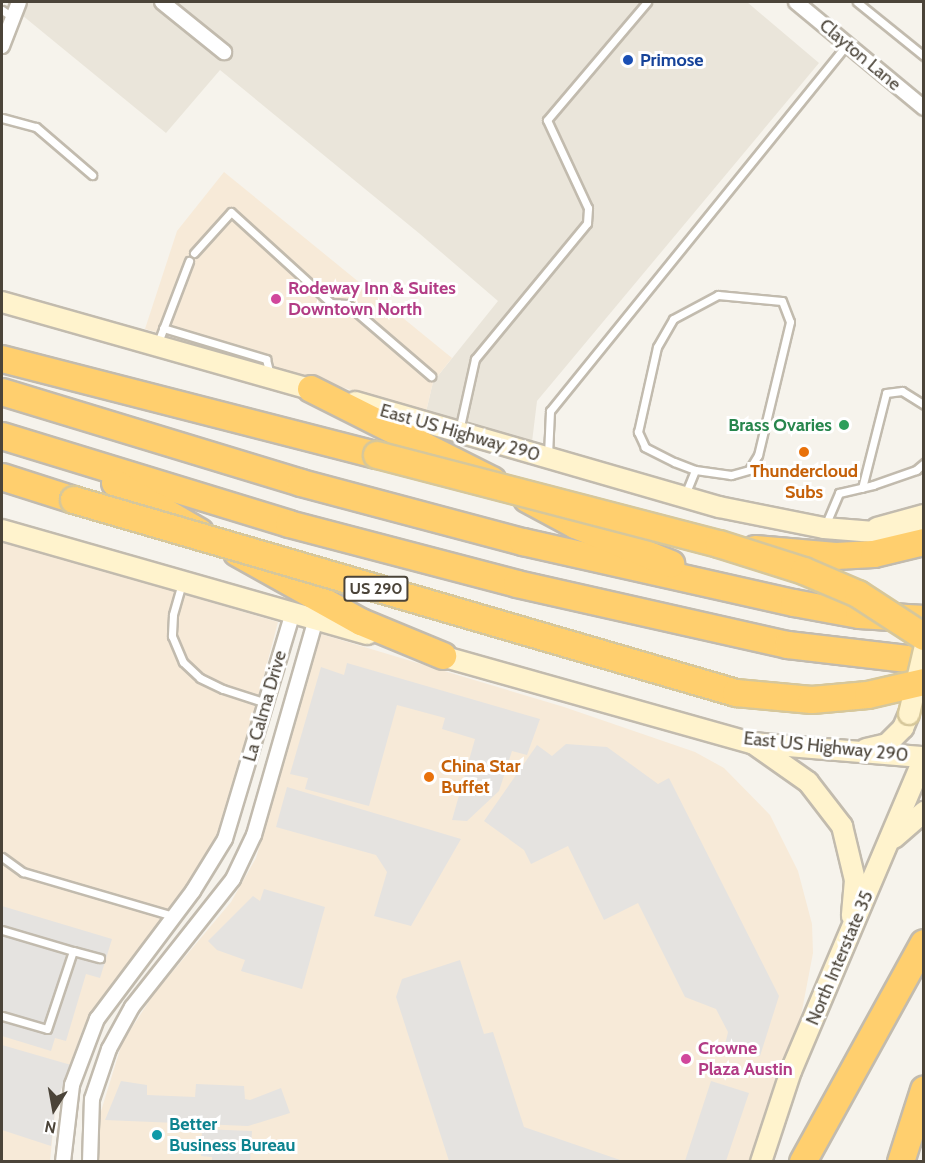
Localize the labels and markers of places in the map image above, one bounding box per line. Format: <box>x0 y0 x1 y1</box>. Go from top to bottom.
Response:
place label: Primose <box>640 49 704 71</box>
marker: Primose <box>621 53 635 67</box>
place label: Rodeway Inn & Suites Downtown North <box>288 278 456 320</box>
marker: Rodeway Inn & Suites Downtown North <box>269 292 283 306</box>
place label: Brass Ovaries <box>728 414 832 436</box>
marker: Brass Ovaries <box>837 418 851 432</box>
marker: Thundercloud Subs <box>797 445 811 459</box>
place label: Thundercloud Subs <box>750 461 858 504</box>
place label: China Star Buffet <box>441 756 520 798</box>
marker: China Star Buffet <box>422 770 436 784</box>
place label: Crowne Plaza Austin <box>698 1038 793 1080</box>
marker: Crowne Plaza Austin <box>679 1052 693 1066</box>
place label: Better Business Bureau <box>169 1114 295 1156</box>
marker: Better Business Bureau <box>150 1128 164 1142</box>

